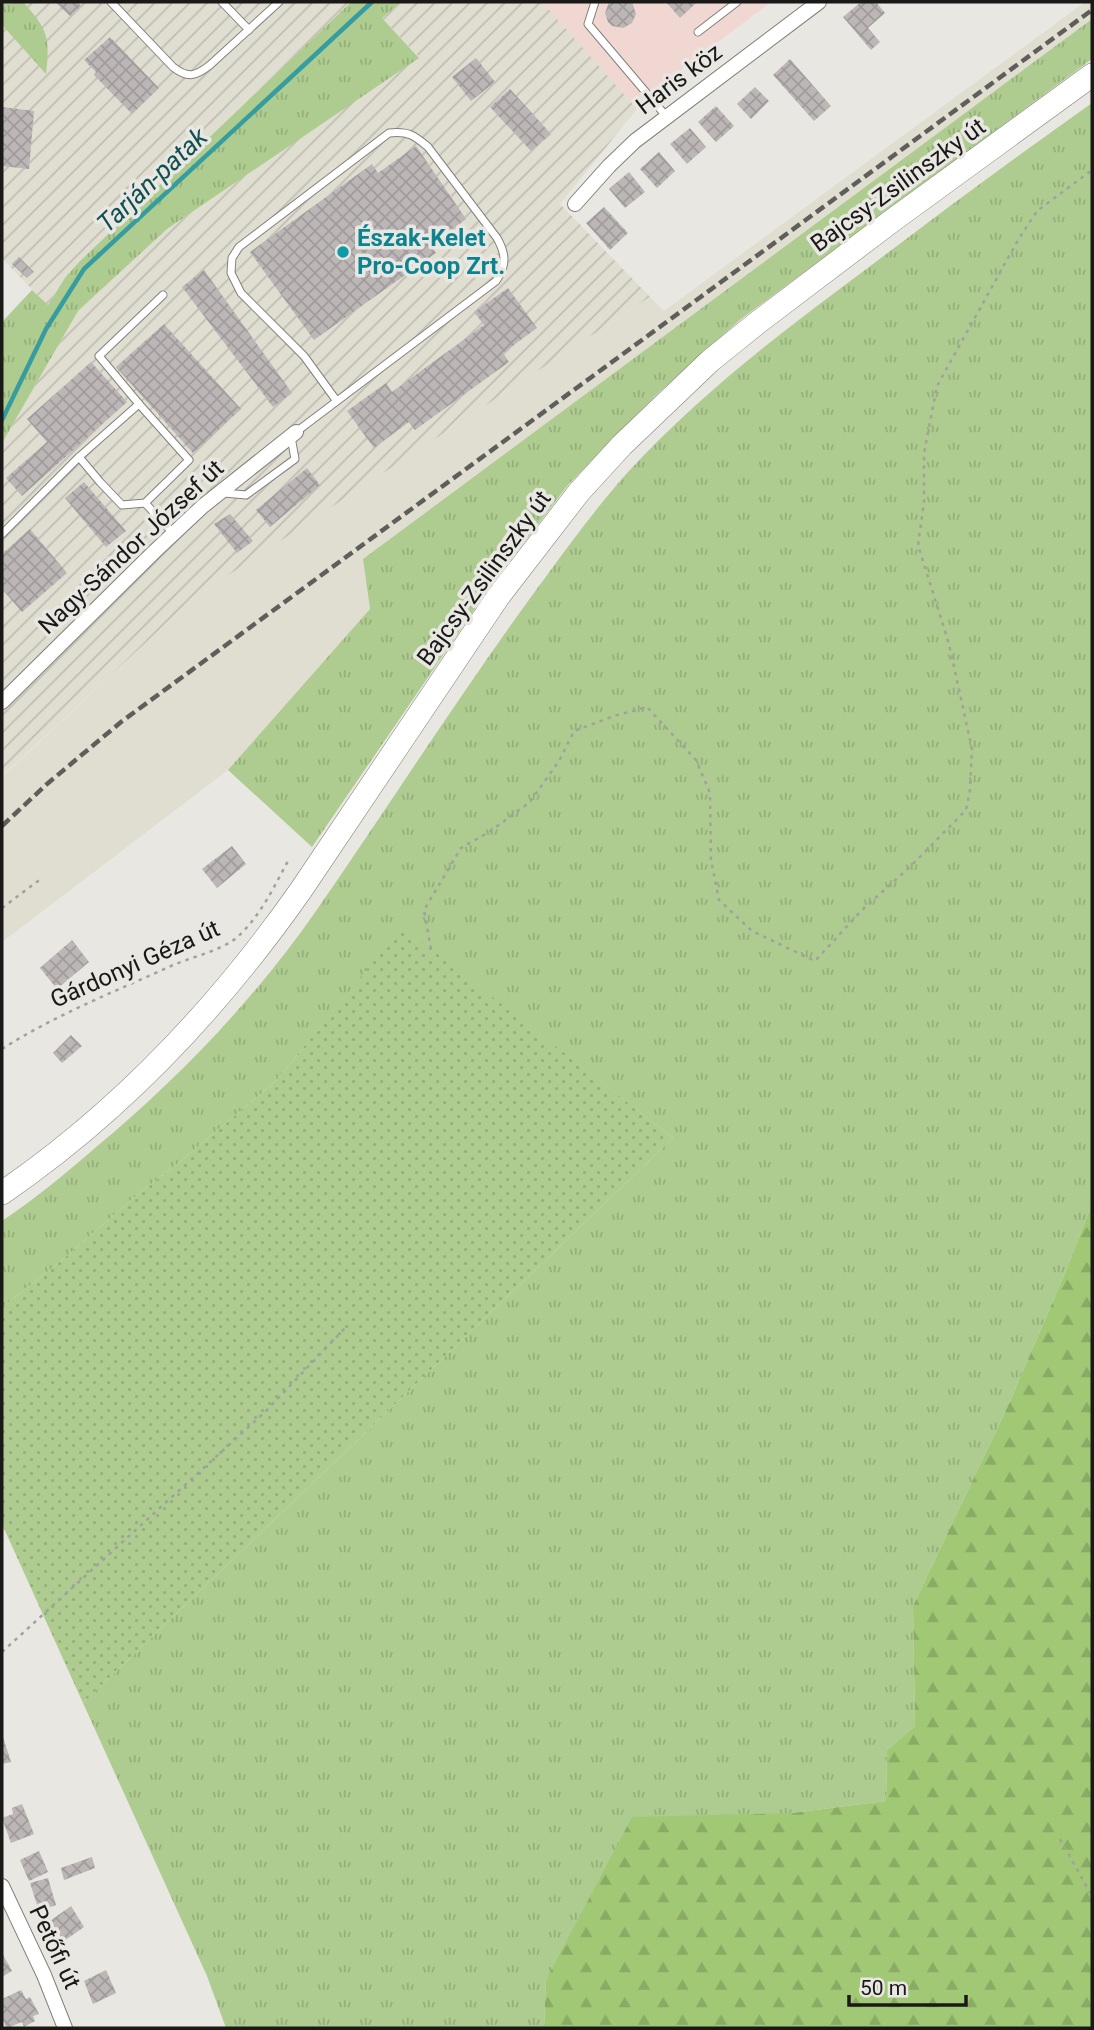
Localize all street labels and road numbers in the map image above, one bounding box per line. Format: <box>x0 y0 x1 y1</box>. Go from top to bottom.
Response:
street label: Haris köz <box>631 38 727 120</box>
street label: Bajcsy-Zsilinszky út <box>805 112 991 258</box>
street label: Nagy-Sándor József út <box>33 454 229 640</box>
street label: Bajcsy-Zsilinszky út <box>411 485 557 671</box>
street label: Gárdonyi Géza út <box>46 914 224 1014</box>
street label: Petőfi út <box>23 1901 87 1994</box>

